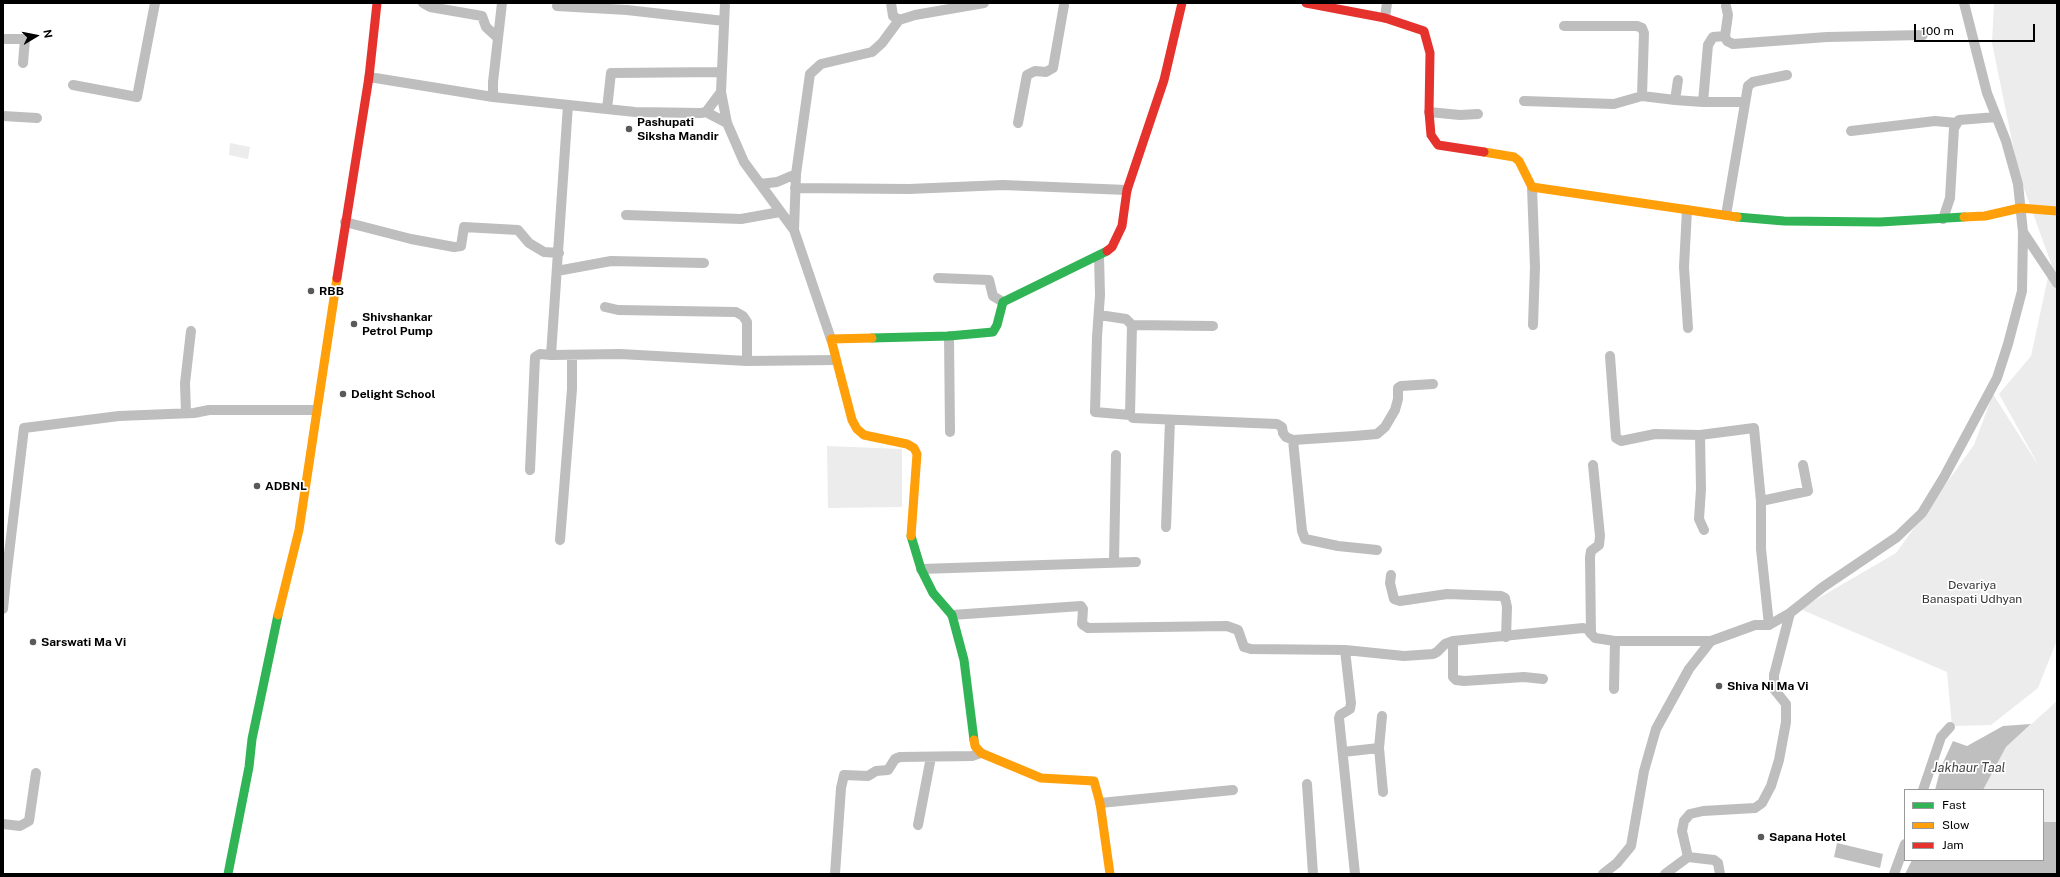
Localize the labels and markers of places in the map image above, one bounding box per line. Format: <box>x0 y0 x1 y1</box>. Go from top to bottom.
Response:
place label: Pashupati Siksha Mandir <box>637 115 719 143</box>
marker: Pashupati Siksha Mandir <box>624 124 634 134</box>
place label: RBB <box>319 284 344 298</box>
marker: RBB <box>306 286 316 296</box>
place label: Shivshankar Petrol Pump <box>362 310 433 338</box>
marker: Shivshankar Petrol Pump <box>349 319 359 329</box>
place label: Delight School <box>351 387 435 401</box>
marker: Delight School <box>338 389 348 399</box>
place label: ADBNL <box>265 479 307 493</box>
marker: ADBNL <box>252 481 262 491</box>
place label: Sarswati Ma Vi <box>41 635 126 649</box>
marker: Sarswati Ma Vi <box>28 637 38 647</box>
place label: Shiva Ni Ma Vi <box>1727 679 1809 693</box>
marker: Shiva Ni Ma Vi <box>1714 681 1724 691</box>
place label: Sapana Hotel <box>1769 830 1846 844</box>
marker: Sapana Hotel <box>1756 832 1766 842</box>

